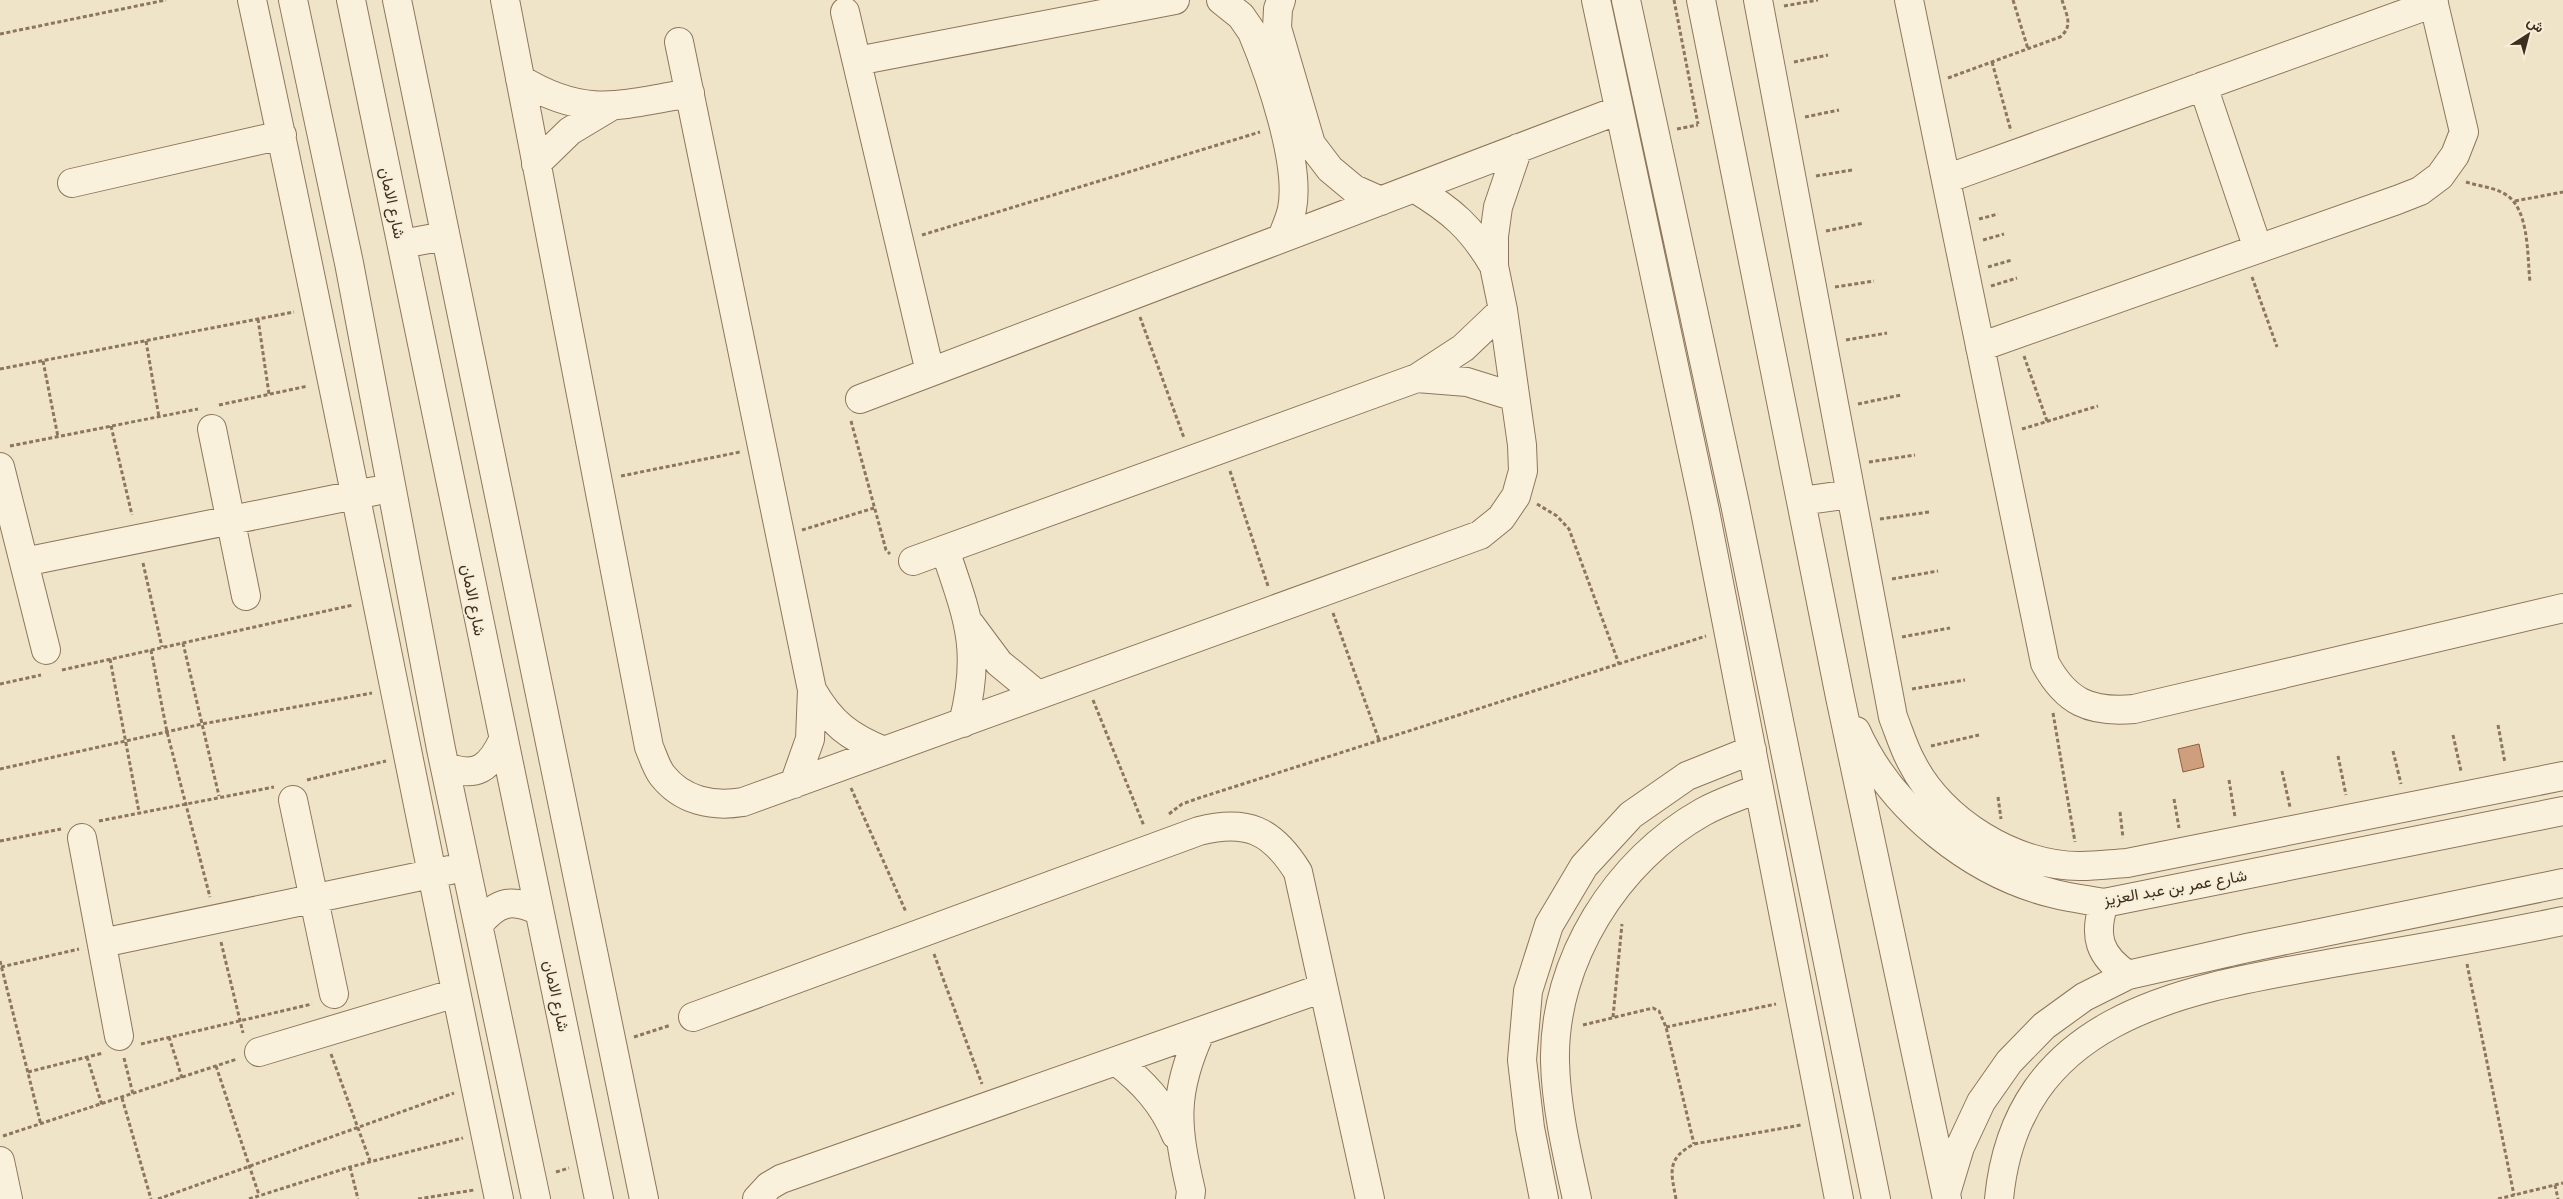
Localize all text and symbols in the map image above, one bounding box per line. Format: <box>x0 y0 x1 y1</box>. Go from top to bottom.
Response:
north arrow <box>2503 10 2553 60</box>
text: ش <box>2524 11 2548 37</box>
street label: شارع الامان <box>374 165 411 241</box>
street label: شارع الامان <box>455 562 492 638</box>
street label: شارع عمر بن عبد العزيز <box>2100 864 2249 912</box>
street label: شارع الامان <box>538 958 575 1034</box>

